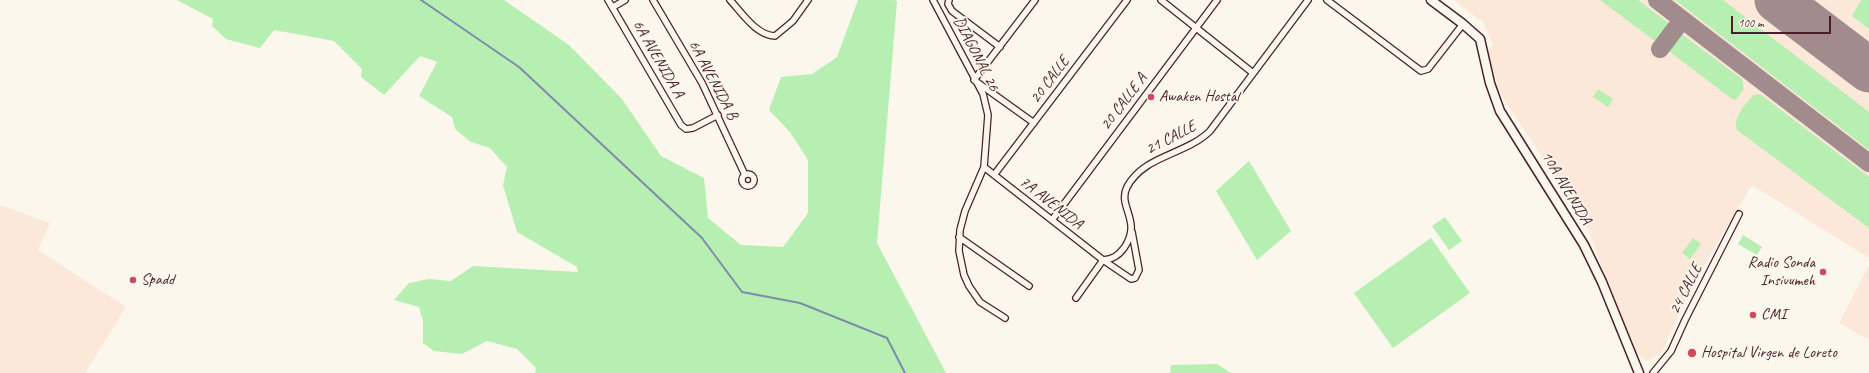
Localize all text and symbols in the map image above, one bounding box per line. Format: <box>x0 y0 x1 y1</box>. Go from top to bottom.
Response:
scale bar <box>1733 8 1833 34</box>
street label: DIAGONAL 26 <box>949 13 1003 95</box>
text: 100 m <box>1738 15 1764 31</box>
street label: 6A AVENIDA A <box>628 17 688 101</box>
street label: 6A AVENIDA B <box>684 37 742 123</box>
street label: 20 CALLE <box>1026 53 1074 107</box>
street label: 20 CALLE A <box>1096 70 1152 134</box>
place label: Awaken Hostal <box>1159 87 1239 107</box>
marker: Awaken Hostal <box>1146 92 1156 102</box>
street label: 21 CALLE <box>1143 117 1199 159</box>
street label: 10A AVENIDA <box>1537 148 1595 228</box>
street label: 7A AVENIDA <box>1016 172 1086 234</box>
place label: Radio Sonda Insivumeh <box>1748 253 1815 291</box>
street label: 24 CALLE <box>1665 261 1707 317</box>
marker: Radio Sonda Insivumeh <box>1818 267 1828 277</box>
place label: Spadd <box>141 270 174 290</box>
marker: Spadd <box>128 275 138 285</box>
place label: CMI <box>1761 305 1786 325</box>
marker: CMI <box>1748 310 1758 320</box>
place label: Hospital Virgen de Loreto <box>1701 343 1837 363</box>
marker: Hospital Virgen de Loreto <box>1686 347 1698 359</box>

